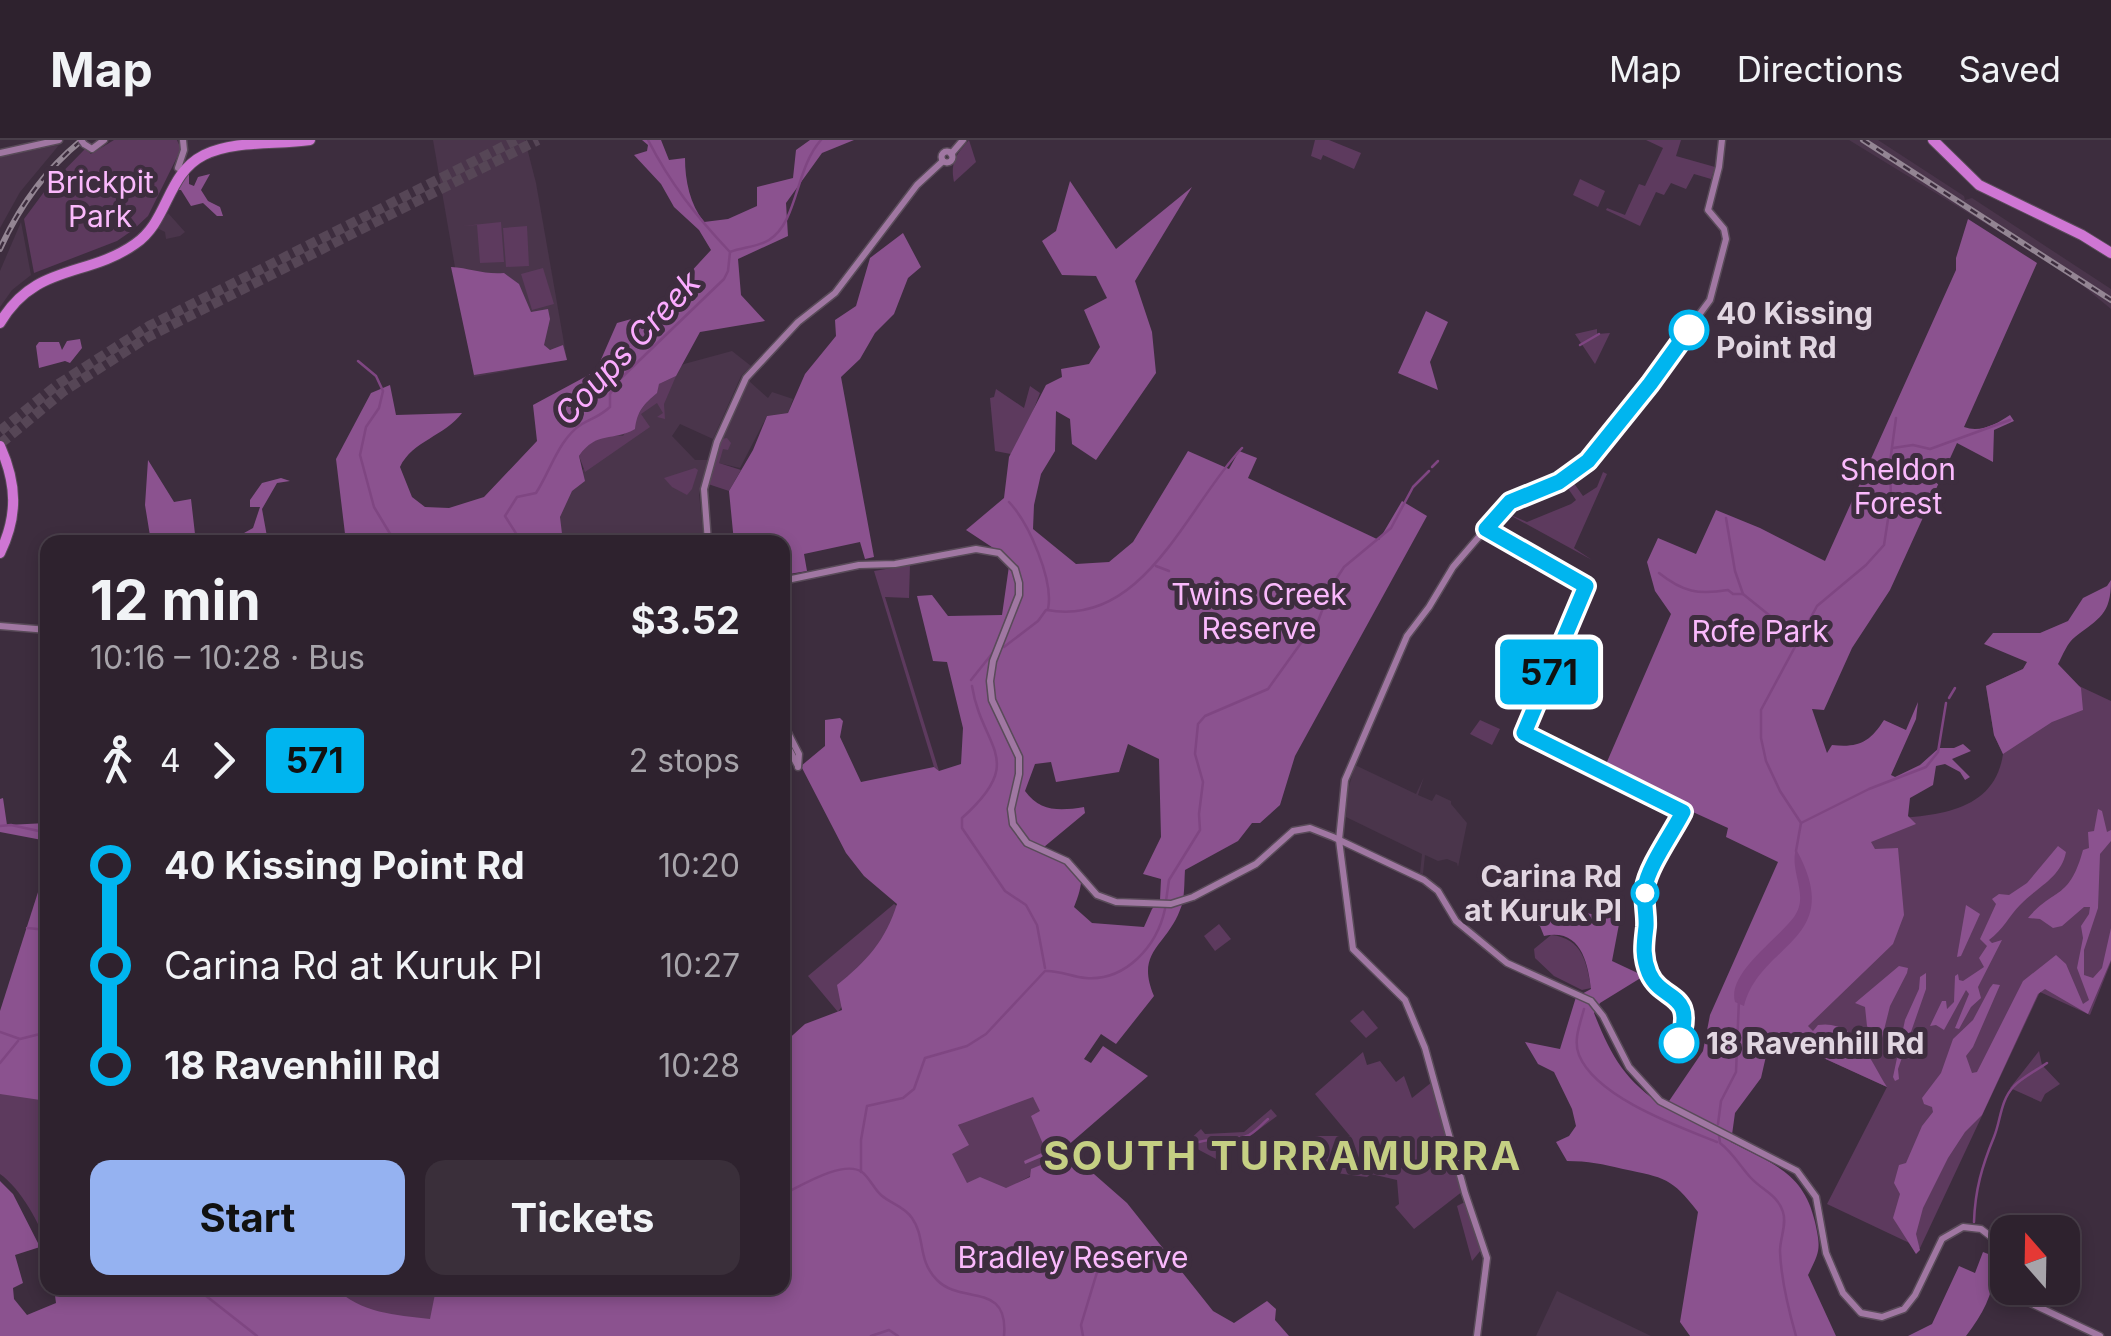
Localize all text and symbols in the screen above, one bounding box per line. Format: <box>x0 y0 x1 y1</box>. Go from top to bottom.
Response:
text: Map <box>50 40 153 99</box>
text: Map <box>1609 48 1682 90</box>
text: Directions <box>1737 48 1904 90</box>
text: Saved <box>1959 48 2061 90</box>
park label: Brickpit Park <box>46 164 154 234</box>
water label: Coups Creek <box>546 262 709 433</box>
place label: 40 Kissing Point Rd <box>1716 295 1873 365</box>
marker: 40 Kissing Point Rd <box>1670 311 1708 349</box>
park label: Sheldon Forest <box>1840 451 1956 521</box>
text: 12 min <box>90 567 261 633</box>
park label: Twins Creek Reserve <box>1171 576 1347 646</box>
text: $3.52 <box>631 597 740 643</box>
park label: Rofe Park <box>1691 613 1829 649</box>
text: 10:16 – 10:28 · Bus <box>90 638 365 677</box>
line badge: 571 <box>1492 640 1606 704</box>
text: 571 <box>1520 651 1578 693</box>
icon: walk <box>90 733 145 788</box>
icon: forward <box>196 733 251 788</box>
text: 571 <box>286 739 344 781</box>
text: 4 <box>160 741 181 780</box>
text: 2 stops <box>629 741 740 780</box>
text: 40 Kissing Point Rd <box>164 842 525 888</box>
text: 10:20 <box>658 846 740 885</box>
place label: Carina Rd at Kuruk Pl <box>1464 858 1622 928</box>
marker: Carina Rd at Kuruk Pl <box>1632 880 1658 906</box>
text: Carina Rd at Kuruk Pl <box>164 942 543 988</box>
text: 10:27 <box>660 946 740 985</box>
marker: 18 Ravenhill Rd <box>1660 1024 1698 1062</box>
place label: 18 Ravenhill Rd <box>1706 1025 1924 1061</box>
text: 18 Ravenhill Rd <box>164 1042 441 1088</box>
text: 10:28 <box>658 1046 740 1085</box>
district label: SOUTH TURRAMURRA <box>1043 1131 1523 1180</box>
button: Start <box>90 1160 405 1275</box>
button: Tickets <box>425 1160 740 1275</box>
north arrow <box>1990 1215 2080 1305</box>
map controls <box>1990 1215 2080 1305</box>
park label: Bradley Reserve <box>958 1239 1188 1275</box>

